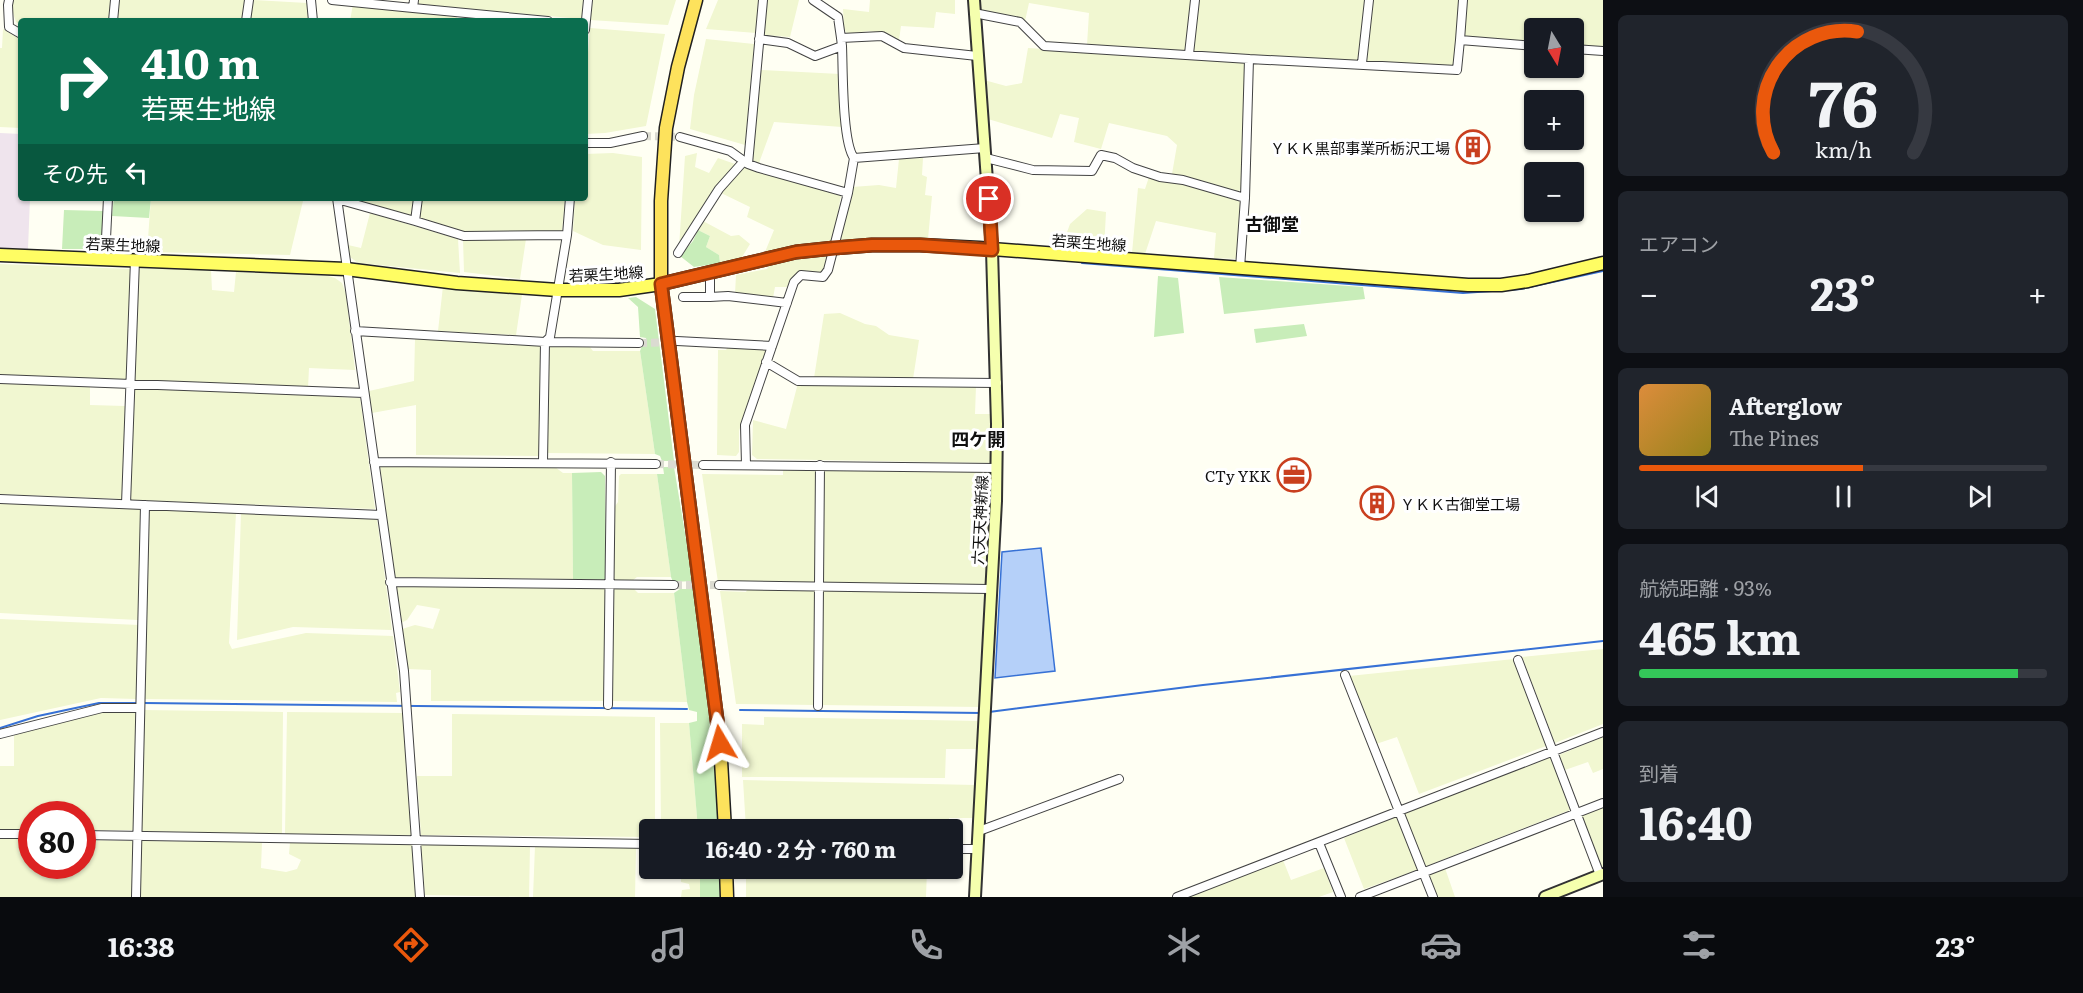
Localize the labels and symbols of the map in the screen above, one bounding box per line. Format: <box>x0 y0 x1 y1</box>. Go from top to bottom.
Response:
north arrow <box>1524 18 1584 78</box>
building icon: ＹＫＫ黒部事業所栃沢工場 <box>1455 129 1491 165</box>
place label: ＹＫＫ黒部事業所栃沢工場 <box>1270 136 1450 159</box>
pin <box>963 173 1014 224</box>
district label: 古御堂 <box>1245 210 1299 237</box>
street label: 若栗生地線 <box>1051 228 1127 256</box>
street label: 若栗生地線 <box>85 231 161 257</box>
street label: 若栗生地線 <box>568 260 644 286</box>
district label: 四ケ開 <box>951 425 1005 452</box>
office icon: CTy YKK <box>1276 457 1312 493</box>
place label: CTy YKK <box>1205 464 1272 487</box>
street label: 六天天神新線 <box>965 474 993 566</box>
building icon: ＹＫＫ古御堂工場 <box>1359 485 1395 521</box>
place label: ＹＫＫ古御堂工場 <box>1400 492 1520 515</box>
position arrow <box>688 711 752 775</box>
speed limit sign: 80 <box>18 801 96 879</box>

